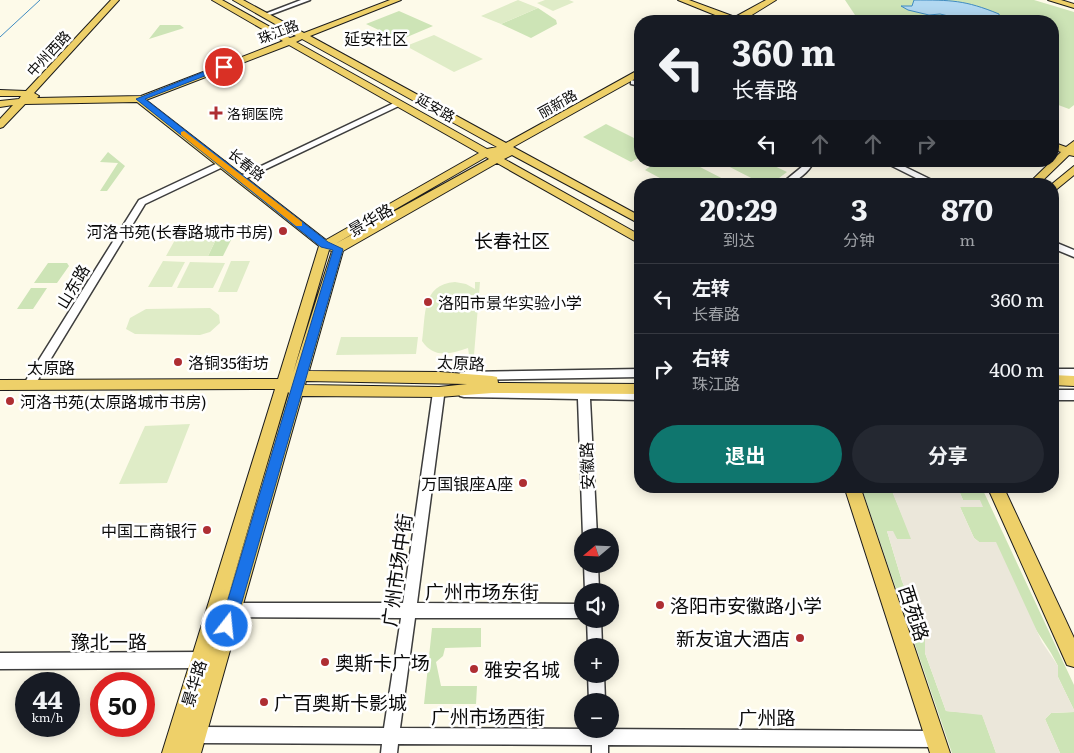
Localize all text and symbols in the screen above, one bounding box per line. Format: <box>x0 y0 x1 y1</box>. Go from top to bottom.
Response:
street label: 珠江路 <box>255 14 301 48</box>
text: 360 m <box>732 25 835 77</box>
street label: 中州西路 <box>22 26 74 80</box>
district label: 延安社区 <box>344 26 408 50</box>
icon: left <box>649 35 714 100</box>
pin <box>203 46 245 88</box>
icon: arrive <box>210 53 238 81</box>
text: 长春路 <box>732 72 798 105</box>
street label: 丽新路 <box>534 84 580 122</box>
street label: 延安路 <box>413 88 459 126</box>
place label: 洛铜医院 <box>227 103 283 123</box>
marker: 洛铜医院 <box>209 106 223 120</box>
icon: left <box>753 130 781 158</box>
icon: ahead <box>806 130 834 158</box>
icon: ahead <box>859 130 887 158</box>
icon: right <box>912 130 940 158</box>
street label: 长春路 <box>224 143 270 185</box>
text: 20:29 <box>700 186 778 230</box>
text: 3 <box>851 186 868 230</box>
text: 870 <box>941 186 993 230</box>
street label: 景华路 <box>343 197 397 241</box>
place label: 河洛书苑(长春路城市书房) <box>86 219 273 243</box>
marker: 河洛书苑(长春路城市书房) <box>277 225 289 237</box>
district label: 长春社区 <box>474 226 550 254</box>
text: 到达 <box>723 227 755 251</box>
text: 分钟 <box>843 227 875 251</box>
text: m <box>959 227 975 251</box>
street label: 山东路 <box>49 259 95 313</box>
text: 左转 <box>692 273 730 301</box>
icon: left <box>649 285 677 313</box>
text: 360 m <box>990 285 1044 313</box>
place label: 洛阳市景华实验小学 <box>438 290 582 314</box>
marker: 洛阳市景华实验小学 <box>422 296 434 308</box>
text: 长春路 <box>692 301 740 325</box>
text: 右转 <box>692 343 730 371</box>
street label: 太原路 <box>436 349 486 375</box>
place label: 洛铜35街坊 <box>188 350 269 374</box>
street label: 太原路 <box>27 355 75 379</box>
icon: right <box>649 355 677 383</box>
text: 400 m <box>989 355 1044 383</box>
marker: 洛铜35街坊 <box>172 356 184 368</box>
text: 珠江路 <box>692 371 740 395</box>
place label: 河洛书苑(太原路城市书房) <box>20 389 207 413</box>
marker: 河洛书苑(太原路城市书房) <box>4 395 16 407</box>
button: 退出 <box>649 425 842 483</box>
button: 分享 <box>852 425 1044 483</box>
street label: 安徽路 <box>573 442 599 490</box>
place label: 万国银座A座 <box>421 471 513 495</box>
marker: 万国银座A座 <box>517 477 529 489</box>
street label: 广州市场中街 <box>374 512 418 628</box>
place label: 中国工商银行 <box>101 518 197 542</box>
marker: 中国工商银行 <box>201 524 213 536</box>
north arrow <box>574 528 619 572</box>
map controls <box>574 528 619 738</box>
street label: 广州市场东街 <box>425 577 539 605</box>
street label: 西苑路 <box>893 582 937 644</box>
button: sound <box>574 583 619 628</box>
place label: 洛阳市安徽路小学 <box>670 591 822 619</box>
position arrow <box>200 599 252 651</box>
marker: 洛阳市安徽路小学 <box>654 599 666 611</box>
place label: 新友谊大酒店 <box>676 624 790 652</box>
street label: 豫北一路 <box>71 627 147 655</box>
marker: 新友谊大酒店 <box>794 632 806 644</box>
button: + <box>574 638 619 683</box>
place label: 奥斯卡广场 <box>335 648 430 676</box>
place label: 雅安名城 <box>484 655 560 683</box>
marker: 奥斯卡广场 <box>319 656 331 668</box>
street label: 景华路 <box>175 657 211 709</box>
marker: 雅安名城 <box>468 663 480 675</box>
speed limit sign: 50 <box>90 672 155 737</box>
text: 44 <box>32 680 63 717</box>
place label: 广百奥斯卡影城 <box>274 688 407 716</box>
button: − <box>574 693 619 738</box>
marker: 广百奥斯卡影城 <box>258 696 270 708</box>
street label: 广州市场西街 <box>431 702 545 730</box>
street label: 广州路 <box>738 703 796 731</box>
text: km/h <box>32 708 63 726</box>

